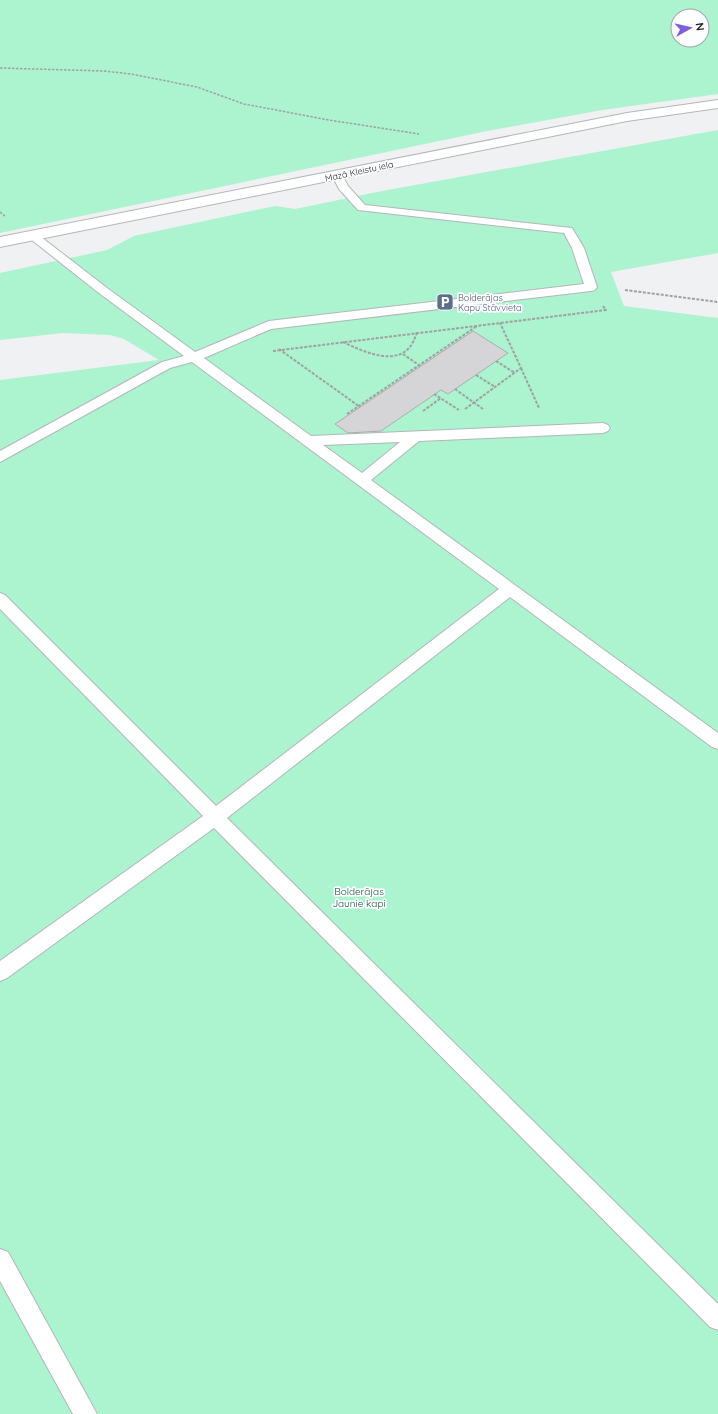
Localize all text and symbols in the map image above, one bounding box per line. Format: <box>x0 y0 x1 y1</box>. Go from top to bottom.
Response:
north arrow <box>670 8 710 48</box>
text: N <box>692 22 707 32</box>
street label: Mazā Kleistu iela <box>324 158 394 184</box>
parking icon: Bolderājas Kapu Stāvvieta <box>435 292 455 312</box>
place label: Bolderājas Kapu Stāvvieta <box>458 292 522 313</box>
park label: Bolderājas Jaunie kapi <box>332 885 386 910</box>

